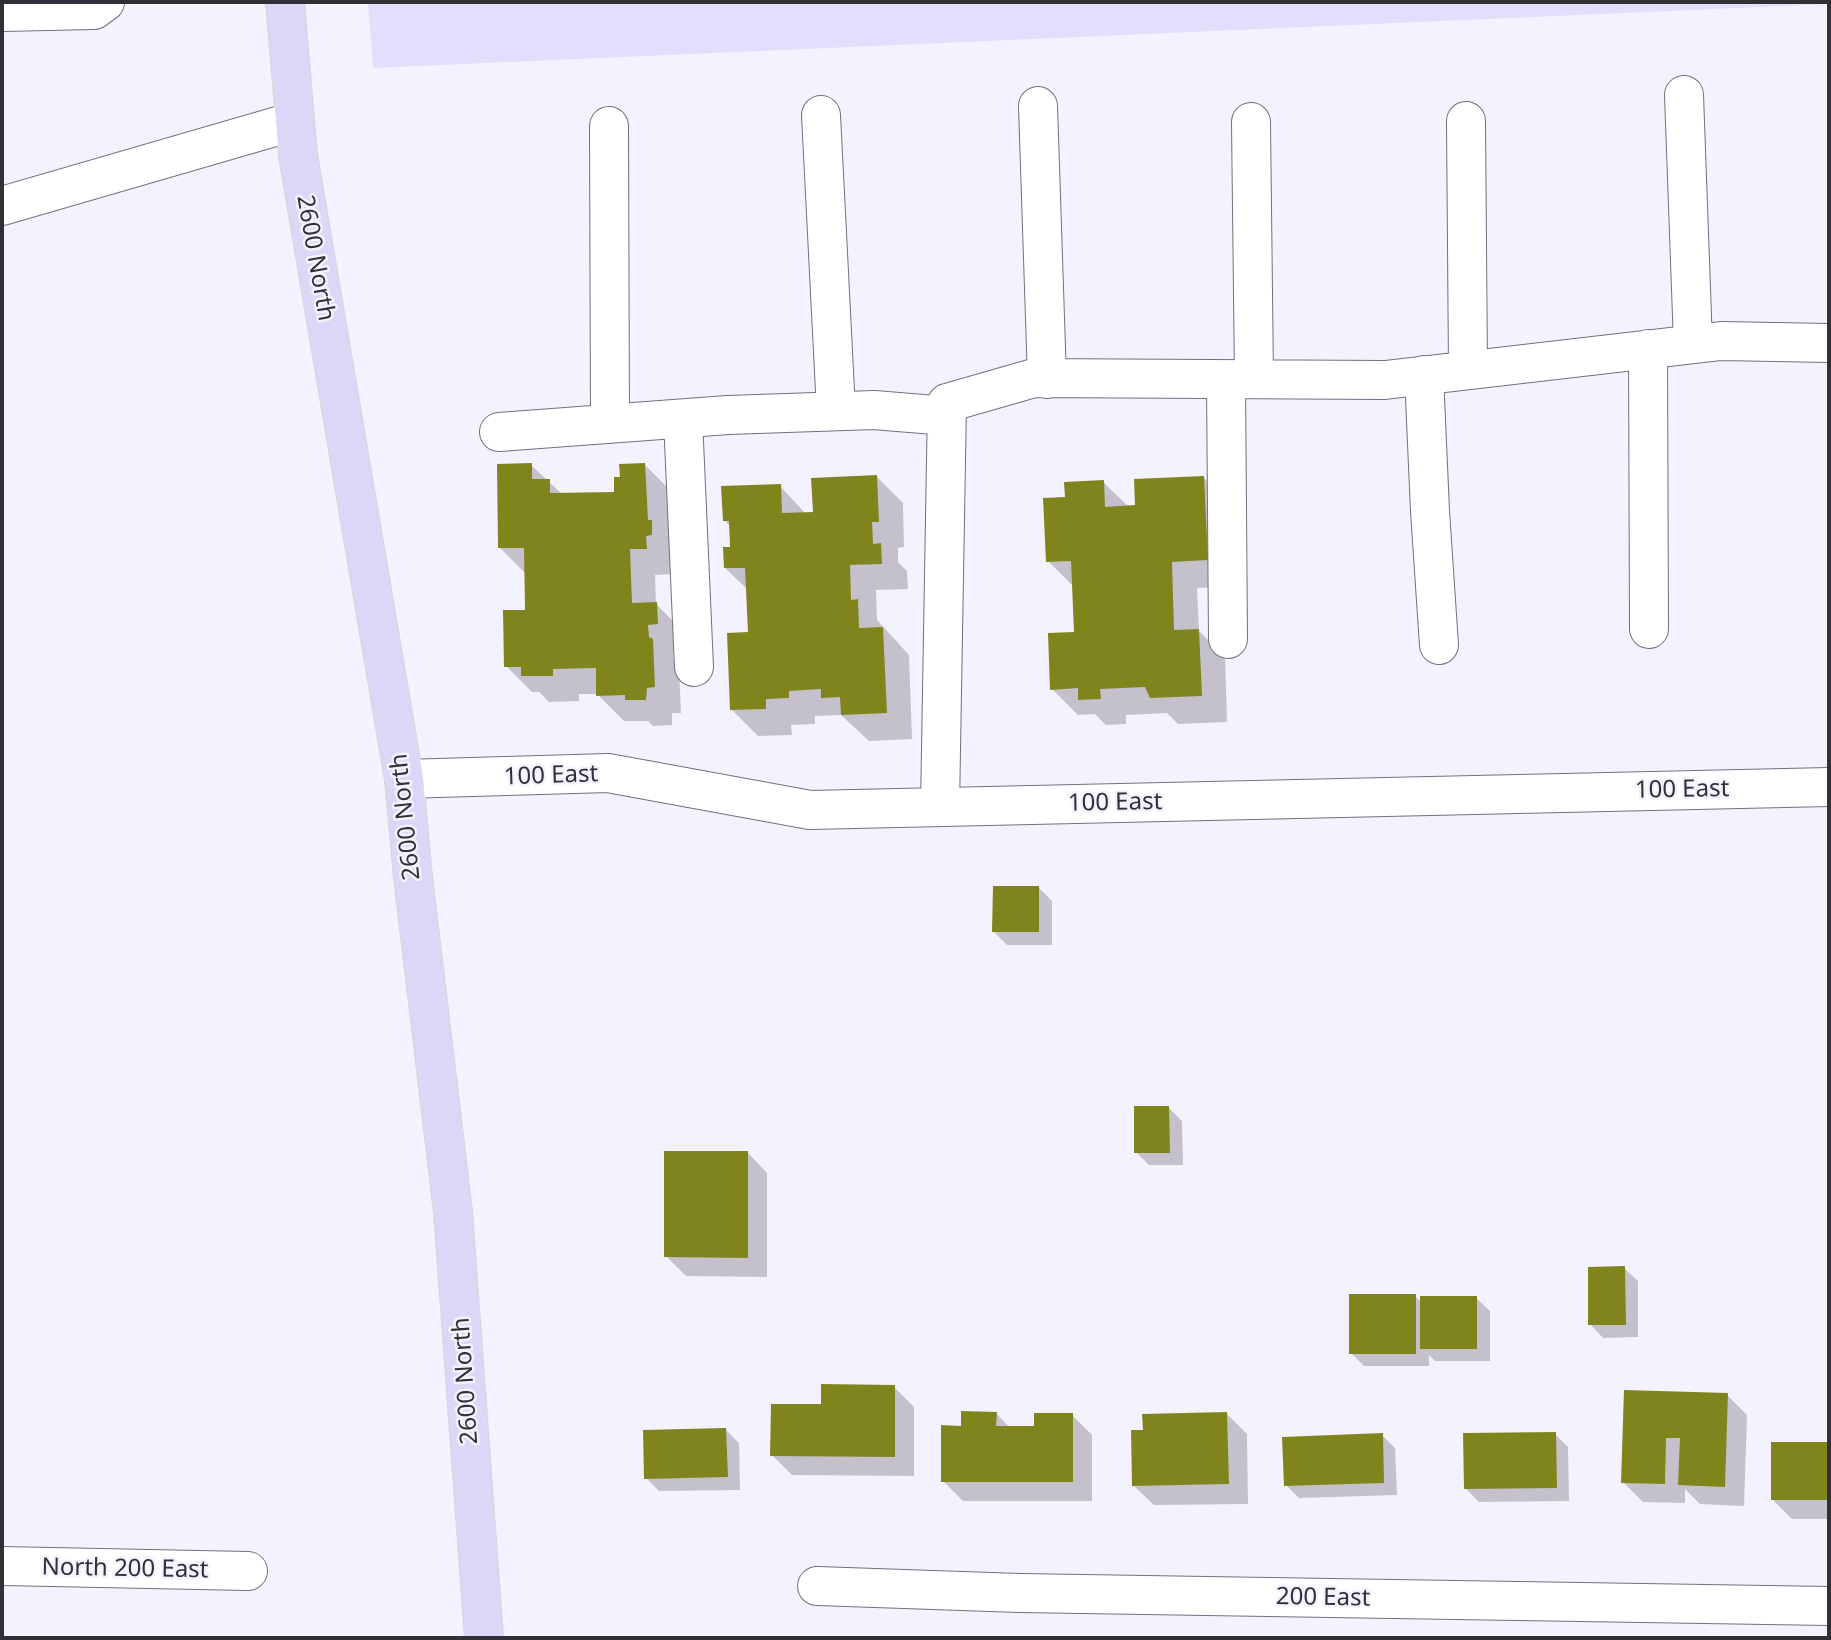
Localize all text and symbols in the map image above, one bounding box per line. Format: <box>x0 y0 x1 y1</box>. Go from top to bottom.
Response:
street label: 2600 North <box>290 193 340 323</box>
street label: 2600 North <box>385 752 427 882</box>
street label: 100 East <box>503 760 599 792</box>
street label: 100 East <box>1635 775 1729 805</box>
street label: 100 East <box>1068 788 1162 818</box>
street label: 2600 North <box>447 1316 485 1446</box>
street label: North 200 East <box>41 1553 209 1585</box>
street label: 200 East <box>1276 1583 1370 1613</box>

